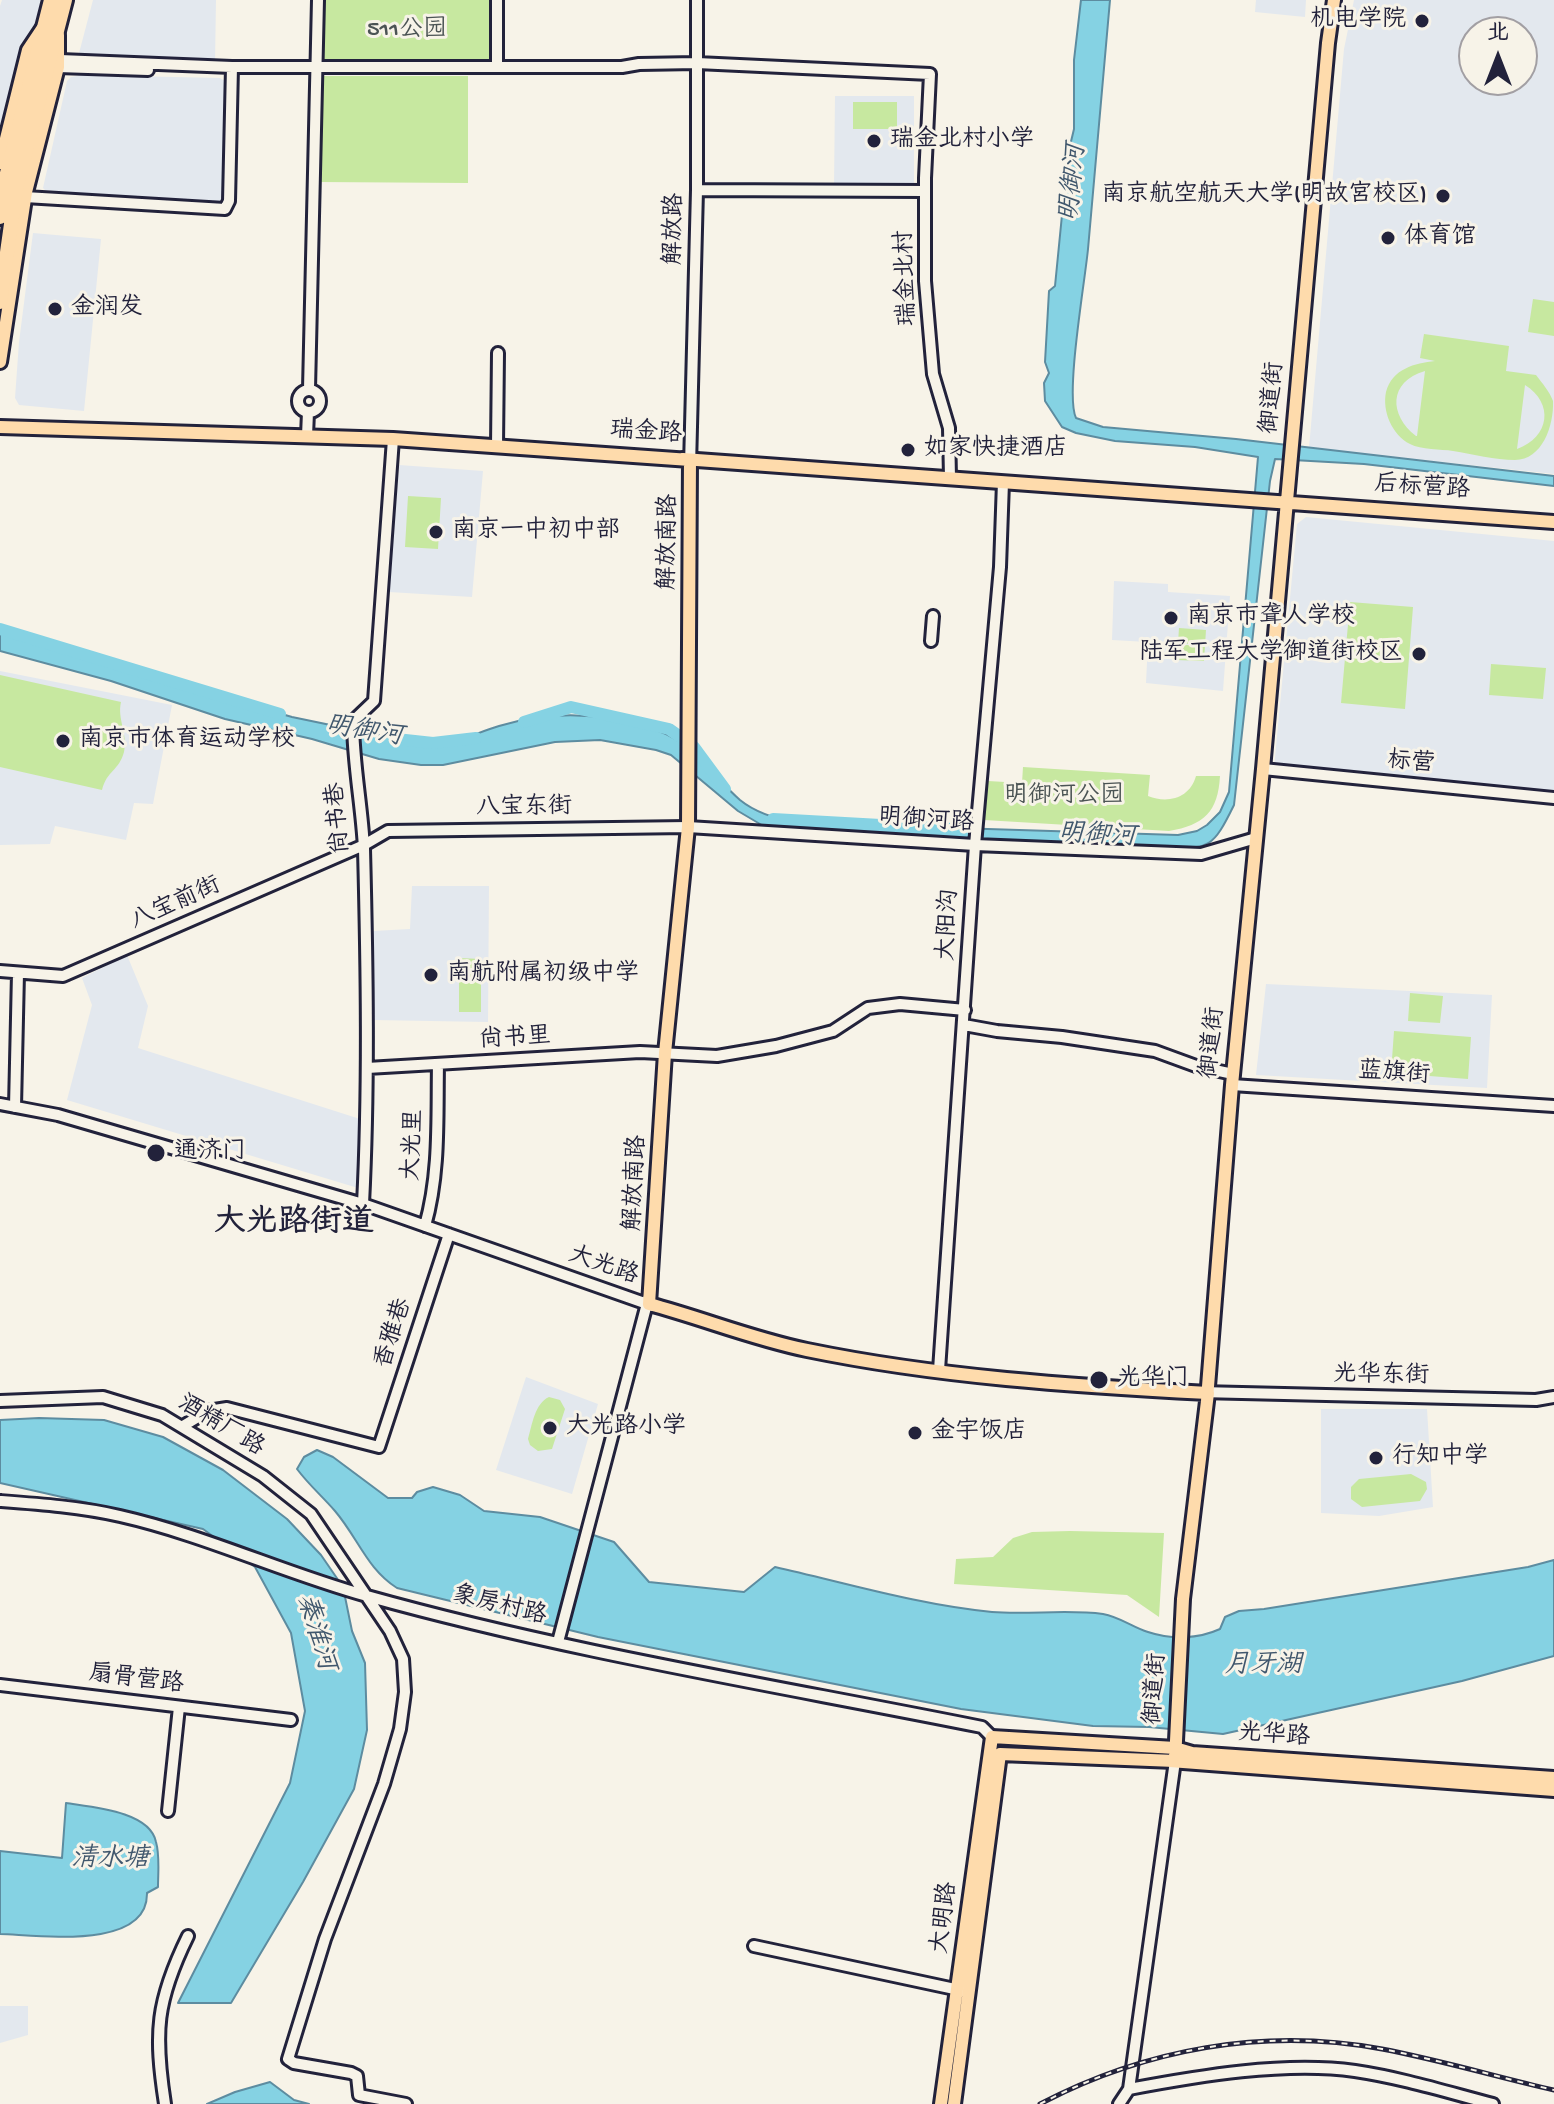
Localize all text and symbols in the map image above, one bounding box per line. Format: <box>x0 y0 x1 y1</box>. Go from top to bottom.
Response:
place label: 机电学院 <box>1310 7 1406 35</box>
marker: 机电学院 <box>1413 12 1431 30</box>
north arrow <box>1458 16 1538 96</box>
park label: 511公园 <box>367 17 447 45</box>
text: 北 <box>1487 21 1509 47</box>
place label: 瑞金北村小学 <box>890 127 1034 155</box>
marker: 瑞金北村小学 <box>865 132 883 150</box>
water label: 明御河 <box>1055 143 1095 223</box>
place label: 南京航空航天大学(明故宫校区) <box>1101 182 1427 210</box>
marker: 南京航空航天大学(明故宫校区) <box>1434 187 1452 205</box>
street label: 解放路 <box>661 193 691 265</box>
place label: 体育馆 <box>1404 224 1476 252</box>
marker: 体育馆 <box>1379 229 1397 247</box>
street label: 瑞金北村 <box>892 230 924 326</box>
place label: 金润发 <box>71 295 143 323</box>
marker: 金润发 <box>46 300 64 318</box>
street label: 御道街 <box>1257 361 1291 435</box>
street label: 瑞金路 <box>609 417 683 451</box>
place label: 如家快捷酒店 <box>924 436 1068 464</box>
marker: 如家快捷酒店 <box>899 441 917 459</box>
street label: 后标营路 <box>1373 471 1471 507</box>
street label: 解放南路 <box>655 494 685 590</box>
place label: 南京一中初中部 <box>452 518 620 546</box>
marker: 南京一中初中部 <box>427 523 445 541</box>
place label: 南京市聋人学校 <box>1187 604 1355 632</box>
marker: 南京市聋人学校 <box>1162 609 1180 627</box>
place label: 陆军工程大学御道街校区 <box>1139 640 1403 668</box>
marker: 陆军工程大学御道街校区 <box>1410 645 1428 663</box>
water label: 明御河 <box>323 711 405 755</box>
place label: 南京市体育运动学校 <box>79 727 295 755</box>
marker: 南京市体育运动学校 <box>54 732 72 750</box>
street label: 标营 <box>1386 747 1436 781</box>
street label: 尚书巷 <box>323 781 357 855</box>
park label: 明御河公园 <box>1004 783 1124 811</box>
street label: 八宝东街 <box>476 794 572 824</box>
street label: 明御河路 <box>877 804 975 840</box>
water label: 明御河 <box>1057 819 1137 855</box>
street label: 八宝前街 <box>126 872 226 938</box>
street label: 大阳沟 <box>934 888 966 962</box>
place label: 南航附属初级中学 <box>447 961 639 989</box>
marker: 南航附属初级中学 <box>422 966 440 984</box>
street label: 御道街 <box>1196 1006 1232 1080</box>
street label: 尚书里 <box>478 1024 552 1056</box>
street label: 蓝旗街 <box>1357 1058 1431 1092</box>
street label: 大光里 <box>399 1108 431 1182</box>
street label: 解放南路 <box>620 1134 654 1232</box>
place label: 通济门 <box>174 1139 246 1167</box>
marker: 通济门 <box>145 1142 167 1164</box>
district label: 大光路街道 <box>214 1206 374 1244</box>
street label: 大光路 <box>564 1242 642 1292</box>
street label: 香雅巷 <box>370 1295 420 1373</box>
street label: 光华东街 <box>1333 1362 1429 1392</box>
place label: 光华门 <box>1117 1366 1189 1394</box>
marker: 光华门 <box>1088 1369 1110 1391</box>
street label: 酒精厂路 <box>171 1390 269 1464</box>
place label: 大光路小学 <box>566 1414 686 1442</box>
marker: 大光路小学 <box>541 1419 559 1437</box>
place label: 金宇饭店 <box>931 1419 1027 1447</box>
marker: 金宇饭店 <box>906 1424 924 1442</box>
place label: 行知中学 <box>1392 1444 1488 1472</box>
marker: 行知中学 <box>1367 1449 1385 1467</box>
street label: 象房村路 <box>449 1581 549 1633</box>
water label: 秦淮河 <box>288 1591 340 1675</box>
water label: 月牙湖 <box>1224 1651 1302 1683</box>
street label: 御道街 <box>1140 1652 1174 1726</box>
street label: 扇骨营路 <box>87 1661 185 1701</box>
street label: 光华路 <box>1237 1720 1311 1754</box>
water label: 清水塘 <box>71 1845 149 1877</box>
street label: 大明路 <box>927 1881 965 1955</box>

